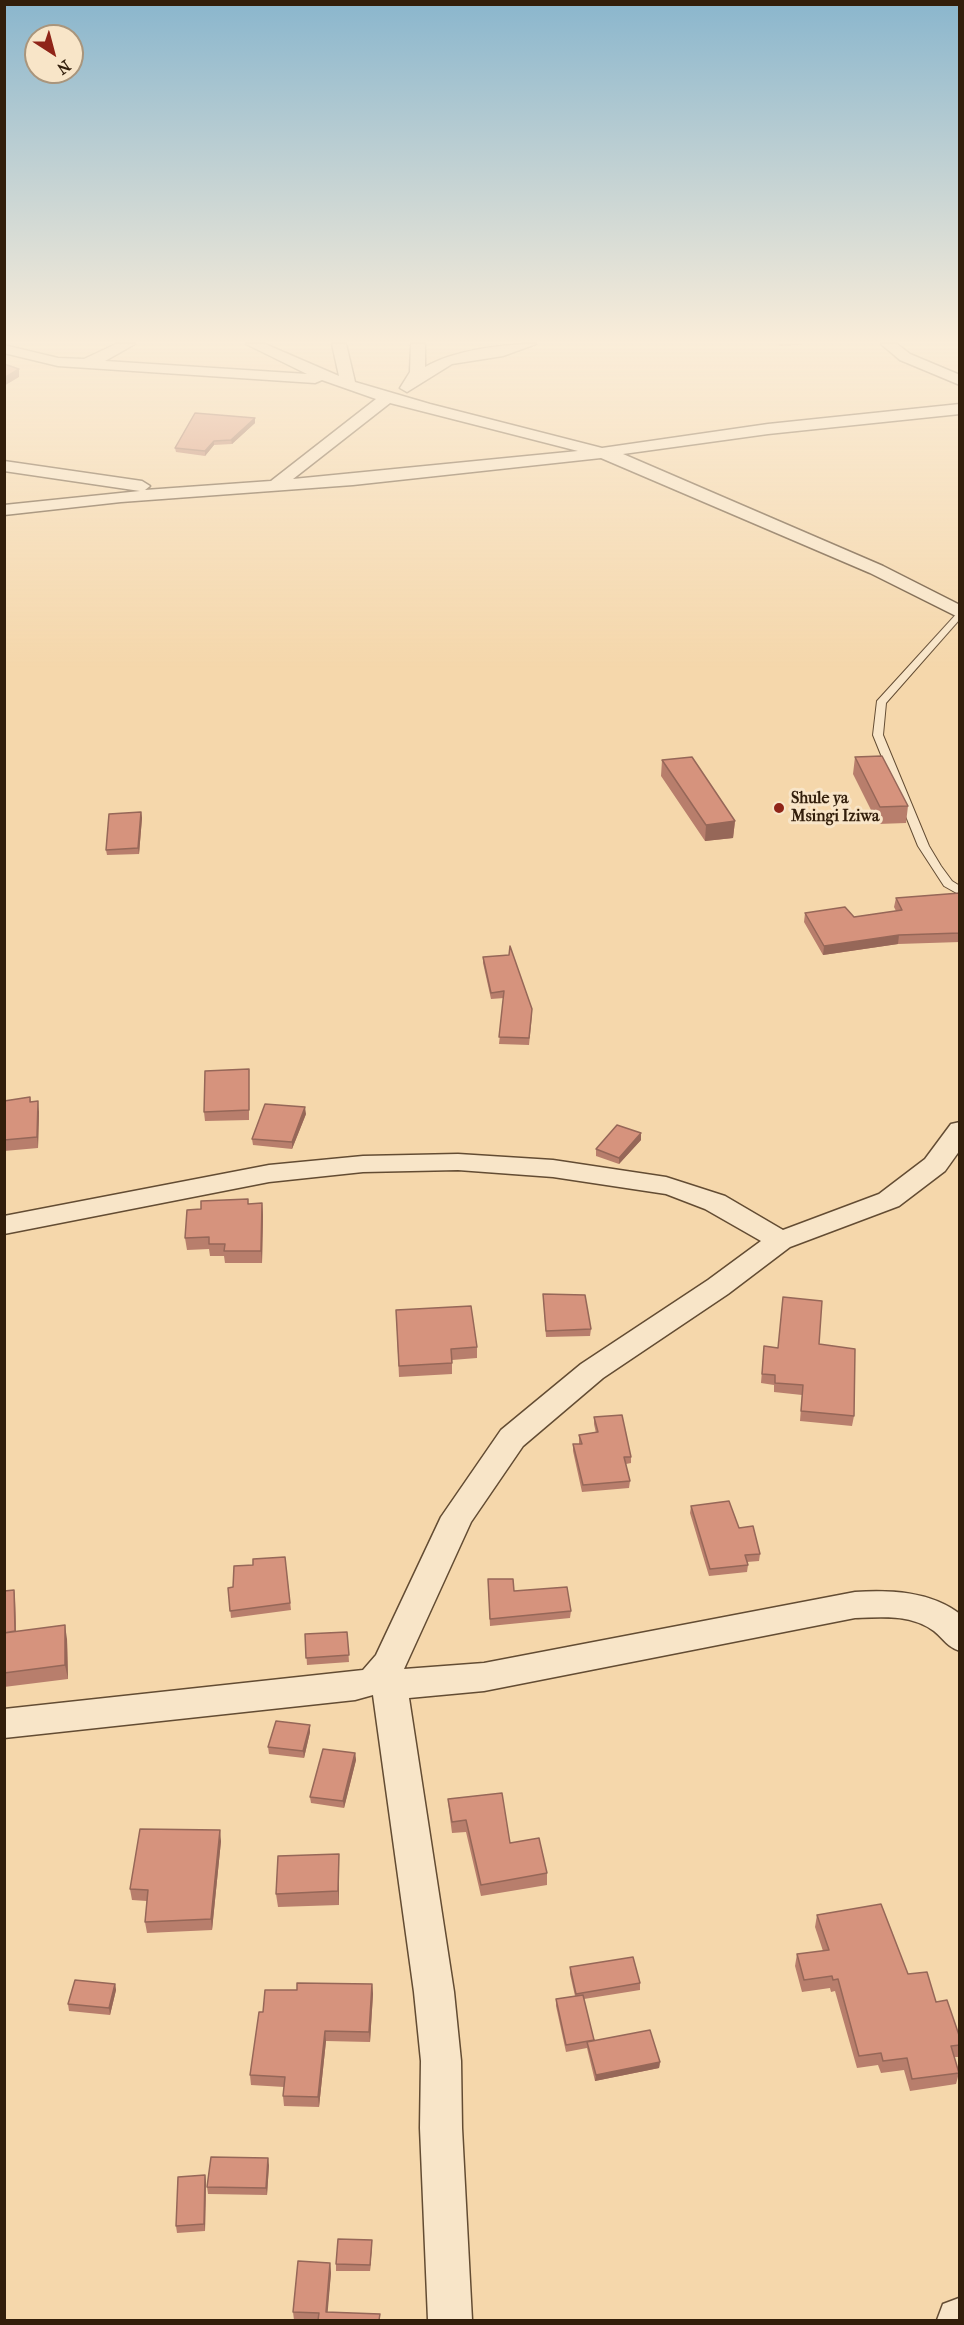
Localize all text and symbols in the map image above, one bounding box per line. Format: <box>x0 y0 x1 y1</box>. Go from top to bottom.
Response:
north arrow <box>24 24 84 84</box>
text: N <box>53 56 74 79</box>
place label: Shule ya Msingi Iziwa <box>791 789 879 827</box>
marker: Shule ya Msingi Iziwa <box>772 801 786 815</box>

